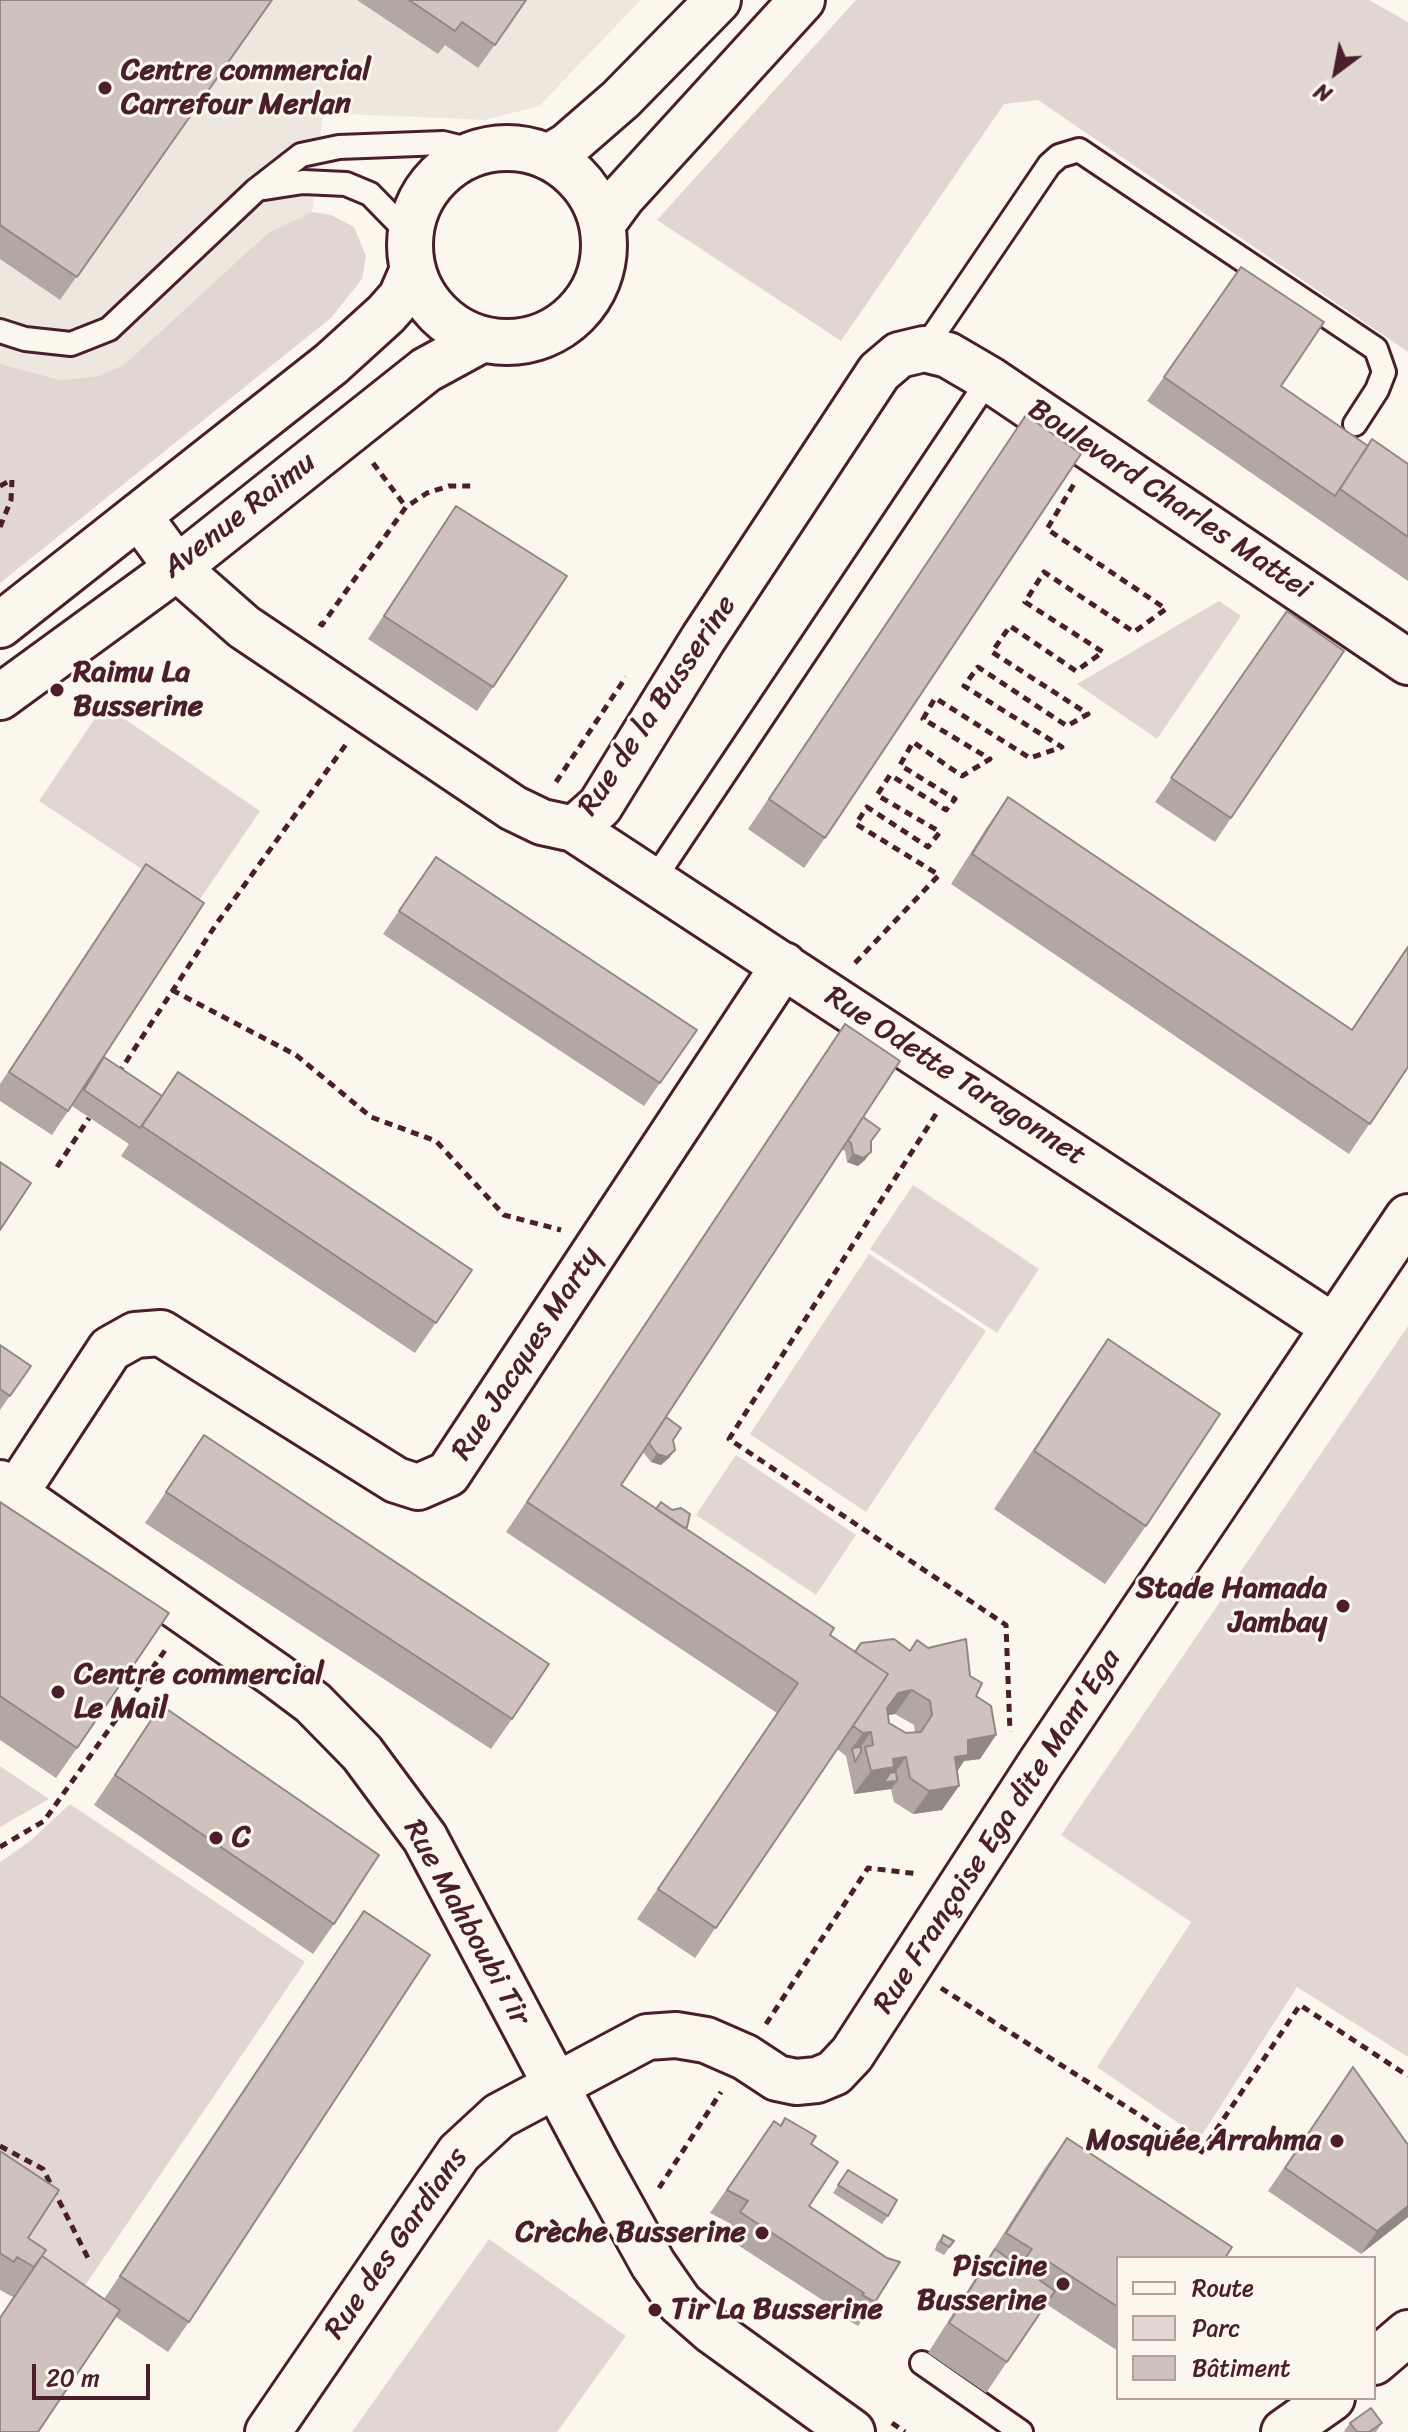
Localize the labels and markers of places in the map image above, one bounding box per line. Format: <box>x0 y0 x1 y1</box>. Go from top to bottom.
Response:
place label: Centre commercial Carrefour Merlan <box>121 53 371 124</box>
marker: Centre commercial Carrefour Merlan <box>96 79 114 97</box>
place label: Raimu La Busserine <box>73 655 203 726</box>
marker: Raimu La Busserine <box>48 681 66 699</box>
place label: Stade Hamada Jambay <box>1136 1571 1327 1642</box>
marker: Stade Hamada Jambay <box>1334 1597 1352 1615</box>
place label: Centre commercial Le Mail <box>74 1657 324 1728</box>
marker: Centre commercial Le Mail <box>49 1683 67 1701</box>
place label: C <box>232 1820 251 1856</box>
marker: C <box>207 1829 225 1847</box>
place label: Mosquée Arrahma <box>1086 2123 1321 2159</box>
marker: Mosquée Arrahma <box>1328 2132 1346 2150</box>
place label: Crèche Busserine <box>515 2215 746 2251</box>
marker: Crèche Busserine <box>753 2224 771 2242</box>
place label: Piscine Busserine <box>917 2249 1047 2320</box>
marker: Piscine Busserine <box>1054 2275 1072 2293</box>
place label: Tir La Busserine <box>671 2292 883 2328</box>
marker: Tir La Busserine <box>646 2301 664 2319</box>

